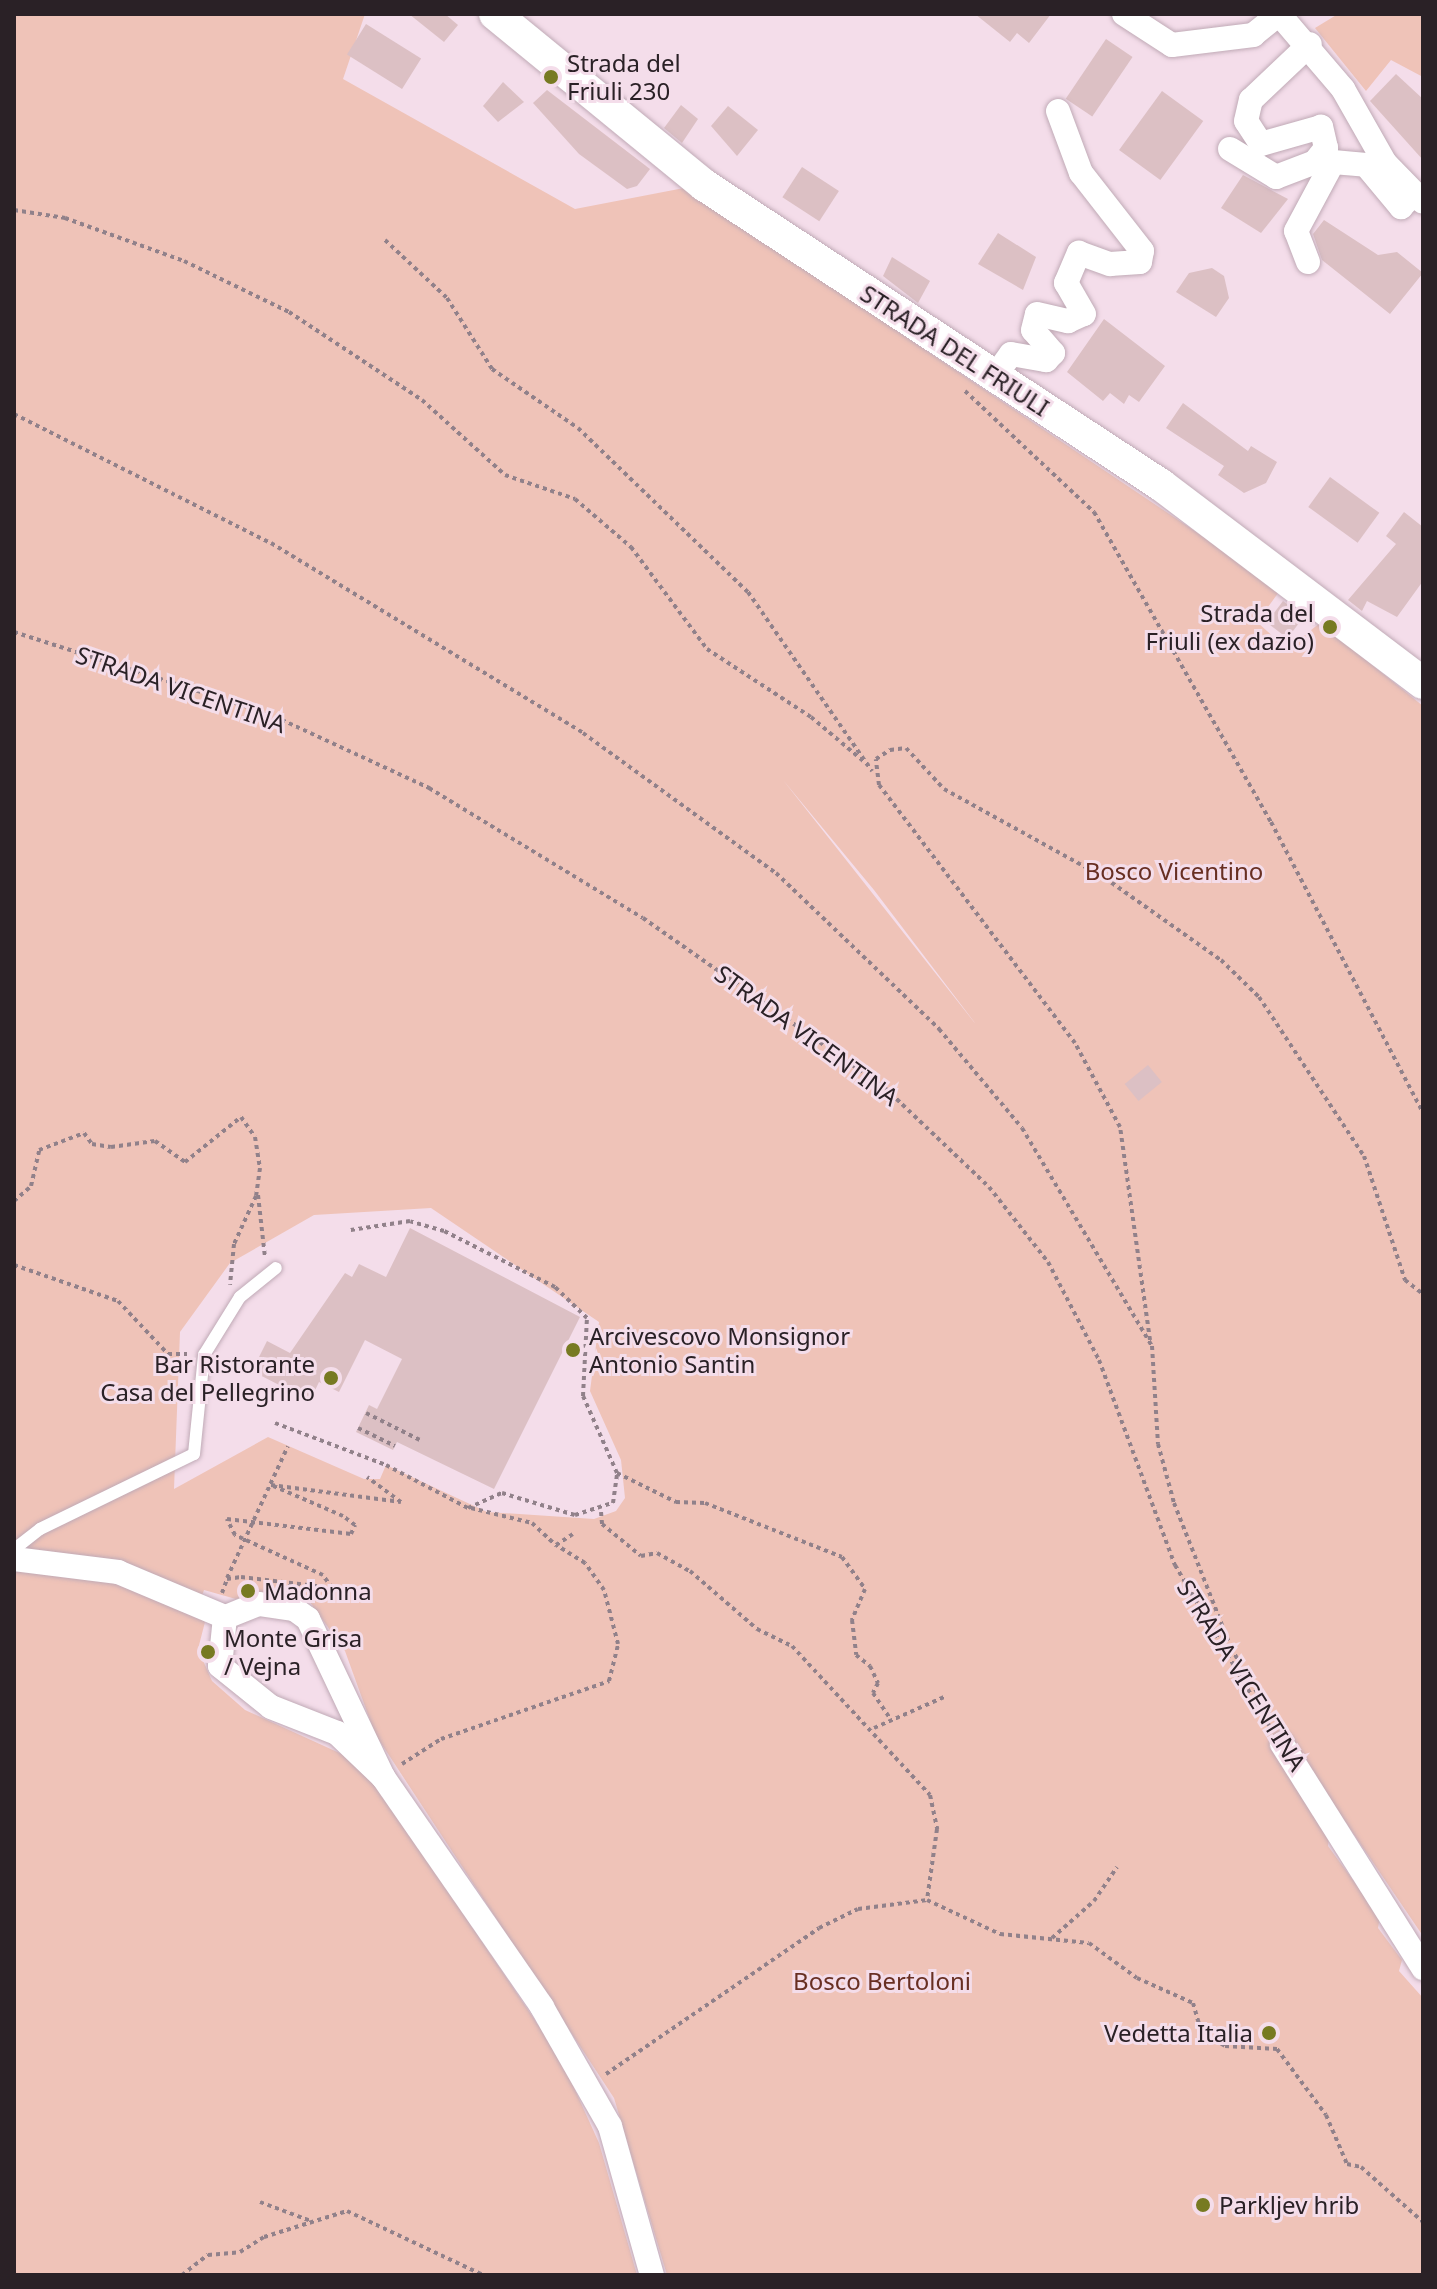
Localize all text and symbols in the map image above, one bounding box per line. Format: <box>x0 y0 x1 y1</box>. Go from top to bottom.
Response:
place label: Strada del Friuli 230 <box>567 49 681 105</box>
marker: Strada del Friuli 230 <box>542 68 560 86</box>
street label: STRADA DEL FRIULI <box>855 278 1055 422</box>
place label: Strada del Friuli (ex dazio) <box>1145 599 1314 655</box>
marker: Strada del Friuli (ex dazio) <box>1321 618 1339 636</box>
street label: STRADA VICENTINA <box>72 640 290 738</box>
park label: Bosco Vicentino <box>1085 857 1263 885</box>
street label: STRADA VICENTINA <box>710 959 904 1111</box>
place label: Arcivescovo Monsignor Antonio Santin <box>589 1322 850 1378</box>
marker: Arcivescovo Monsignor Antonio Santin <box>564 1341 582 1359</box>
place label: Bar Ristorante Casa del Pellegrino <box>100 1350 315 1406</box>
marker: Bar Ristorante Casa del Pellegrino <box>322 1369 340 1387</box>
street label: STRADA VICENTINA <box>1172 1574 1312 1776</box>
place label: Madonna <box>264 1577 372 1605</box>
marker: Madonna <box>239 1582 257 1600</box>
place label: Monte Grisa / Vejna <box>224 1624 362 1680</box>
marker: Monte Grisa / Vejna <box>199 1643 217 1661</box>
park label: Bosco Bertoloni <box>793 1967 971 1995</box>
place label: Vedetta Italia <box>1104 2019 1253 2047</box>
marker: Vedetta Italia <box>1260 2024 1278 2042</box>
place label: Parkljev hrib <box>1219 2191 1359 2219</box>
marker: Parkljev hrib <box>1194 2196 1212 2214</box>

